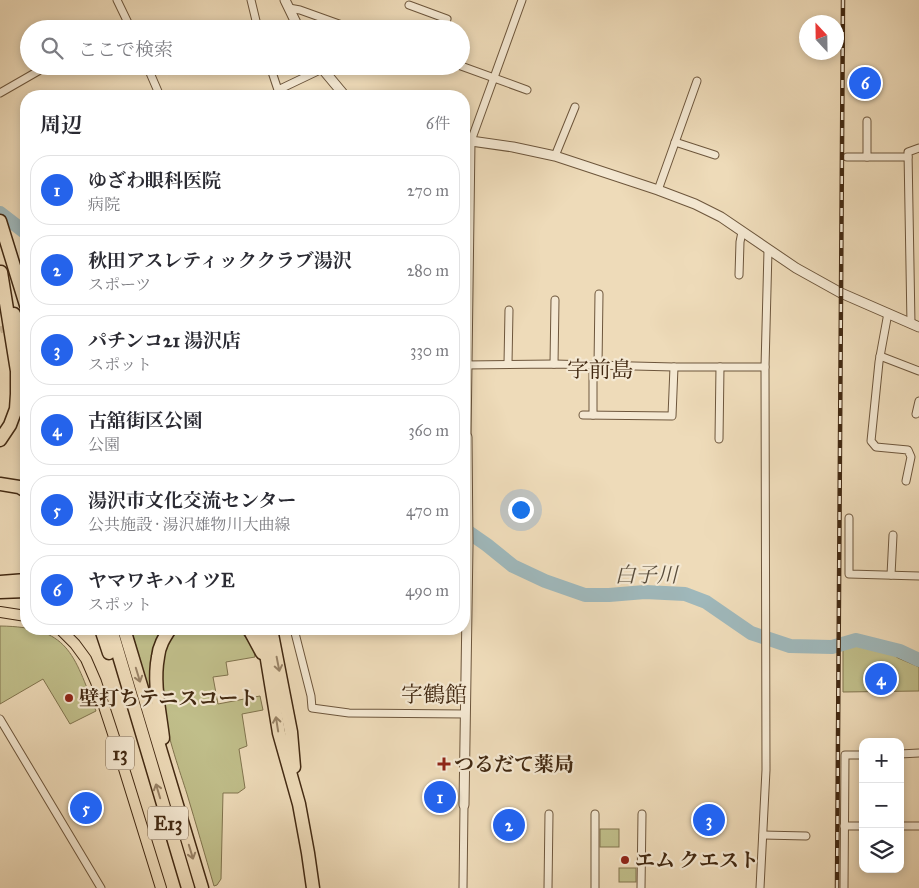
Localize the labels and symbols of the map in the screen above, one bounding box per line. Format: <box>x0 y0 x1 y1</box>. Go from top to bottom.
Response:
north arrow <box>799 15 844 60</box>
pin: 6 <box>849 64 881 102</box>
district label: 字前島 <box>567 356 633 383</box>
your location <box>508 497 534 523</box>
water label: 白子川 <box>615 562 679 588</box>
one-way arrow <box>274 656 284 672</box>
pin: 4 <box>865 660 897 698</box>
one-way arrow <box>134 667 144 683</box>
district label: 字鶴館 <box>401 681 467 708</box>
place label: 壁打ちテニスコート <box>79 686 258 710</box>
marker: 壁打ちテニスコート <box>63 692 75 704</box>
one-way arrow <box>272 716 282 732</box>
road number: 13 <box>106 736 134 770</box>
place label: つるだて薬局 <box>454 752 574 776</box>
marker: つるだて薬局 <box>438 758 450 770</box>
pin: 1 <box>424 778 456 816</box>
one-way arrow <box>153 783 163 799</box>
pin: 5 <box>70 789 102 827</box>
pin: 3 <box>693 801 725 839</box>
road number: E13 <box>148 806 188 840</box>
pin: 2 <box>493 806 525 844</box>
one-way arrow <box>187 843 197 859</box>
place label: エム クエスト <box>635 848 759 872</box>
marker: エム クエスト <box>619 854 631 866</box>

